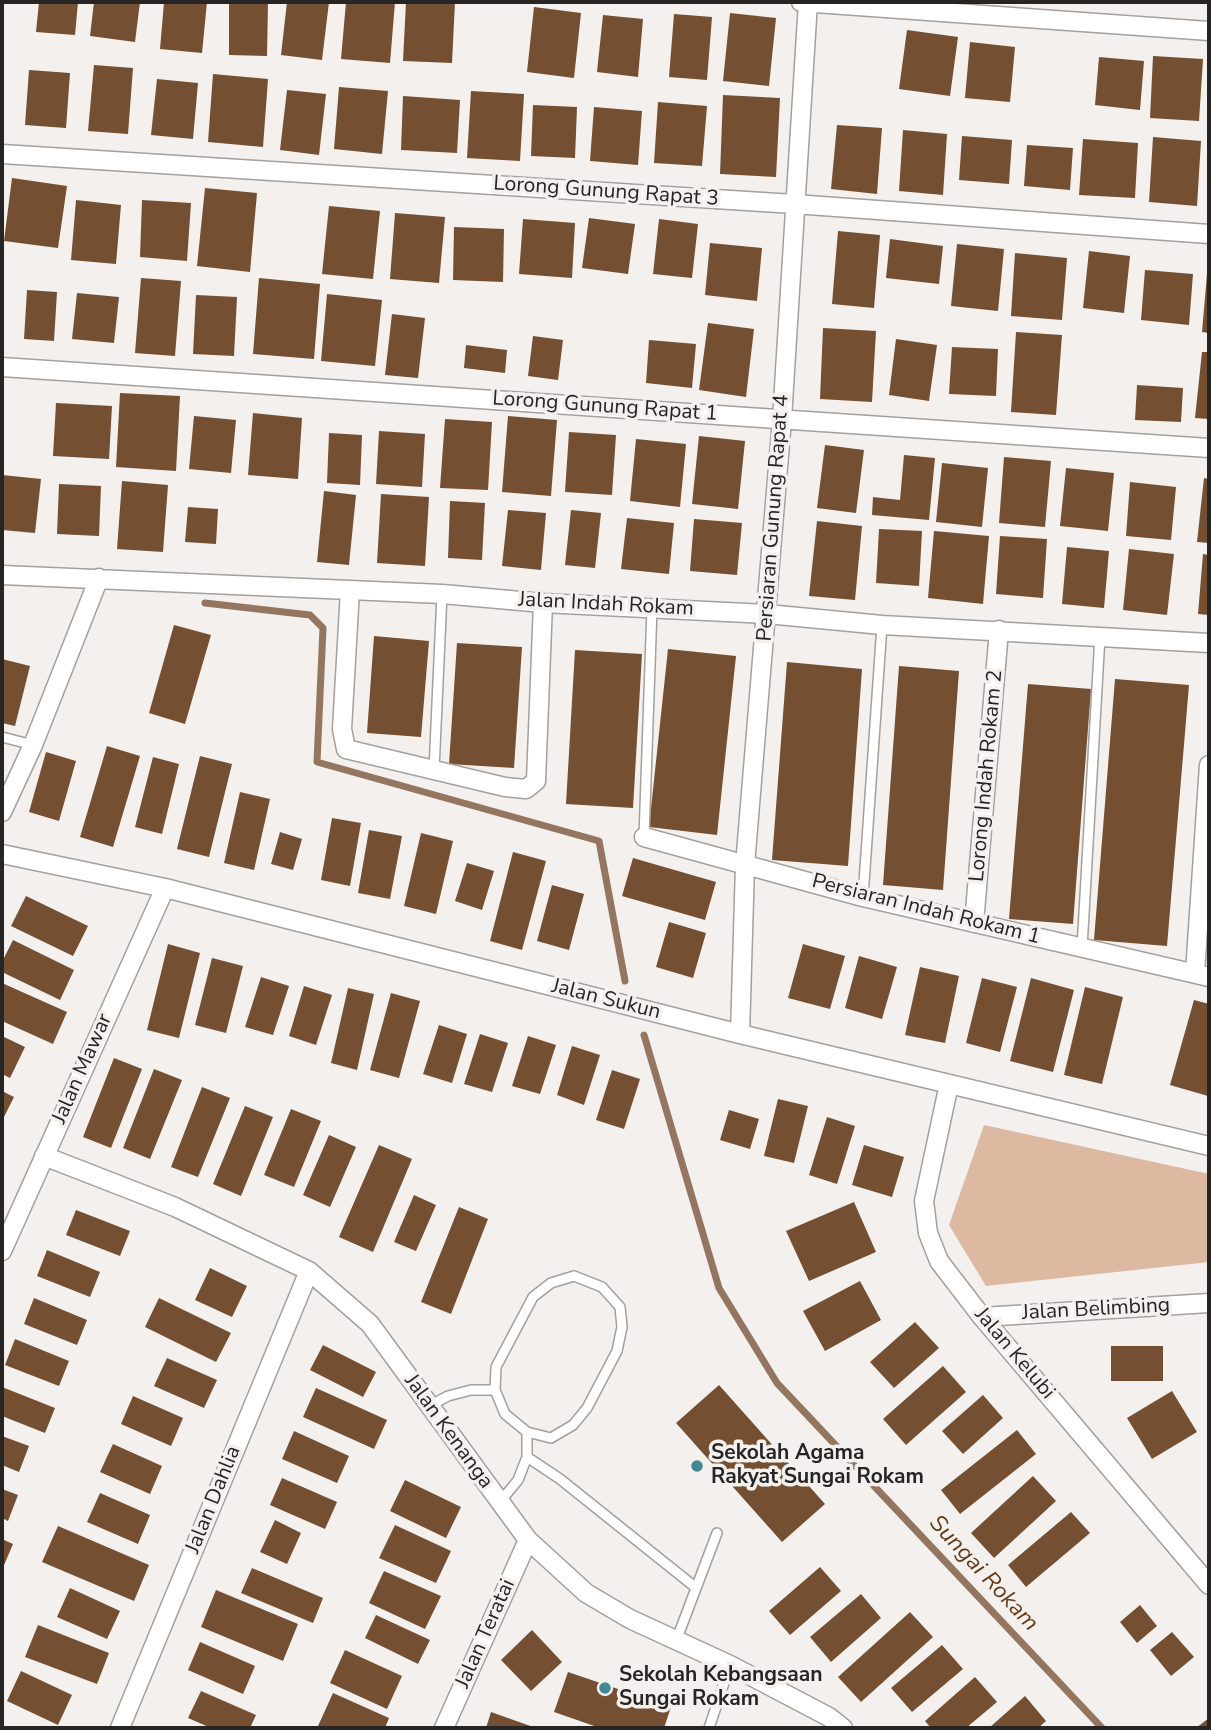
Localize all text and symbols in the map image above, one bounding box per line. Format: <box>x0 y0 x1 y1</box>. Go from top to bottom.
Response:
street label: Lorong Gunung Rapat 3 <box>492 172 720 212</box>
street label: Lorong Gunung Rapat 1 <box>491 387 719 427</box>
street label: Persiaran Gunung Rapat 4 <box>753 394 795 642</box>
street label: Jalan Indah Rokam <box>518 588 694 622</box>
street label: Lorong Indah Rokam 2 <box>965 669 1009 883</box>
street label: Persiaran Indah Rokam 1 <box>809 869 1043 951</box>
street label: Jalan Sukun <box>549 974 663 1026</box>
street label: Jalan Mawar <box>48 1010 118 1128</box>
street label: Jalan Belimbing <box>1021 1294 1171 1326</box>
street label: Jalan Kelubi <box>968 1303 1060 1405</box>
street label: Jalan Kenanga <box>398 1370 498 1494</box>
place label: Sekolah Agama Rakyat Sungai Rokam <box>711 1441 924 1491</box>
street label: Jalan Dahlia <box>181 1443 247 1557</box>
marker: Sekolah Agama Rakyat Sungai Rokam <box>689 1458 705 1474</box>
water label: Sungai Rokam <box>922 1510 1044 1638</box>
street label: Jalan Teratai <box>451 1576 521 1692</box>
place label: Sekolah Kebangsaan Sungai Rokam <box>619 1663 823 1713</box>
marker: Sekolah Kebangsaan Sungai Rokam <box>597 1680 613 1696</box>

